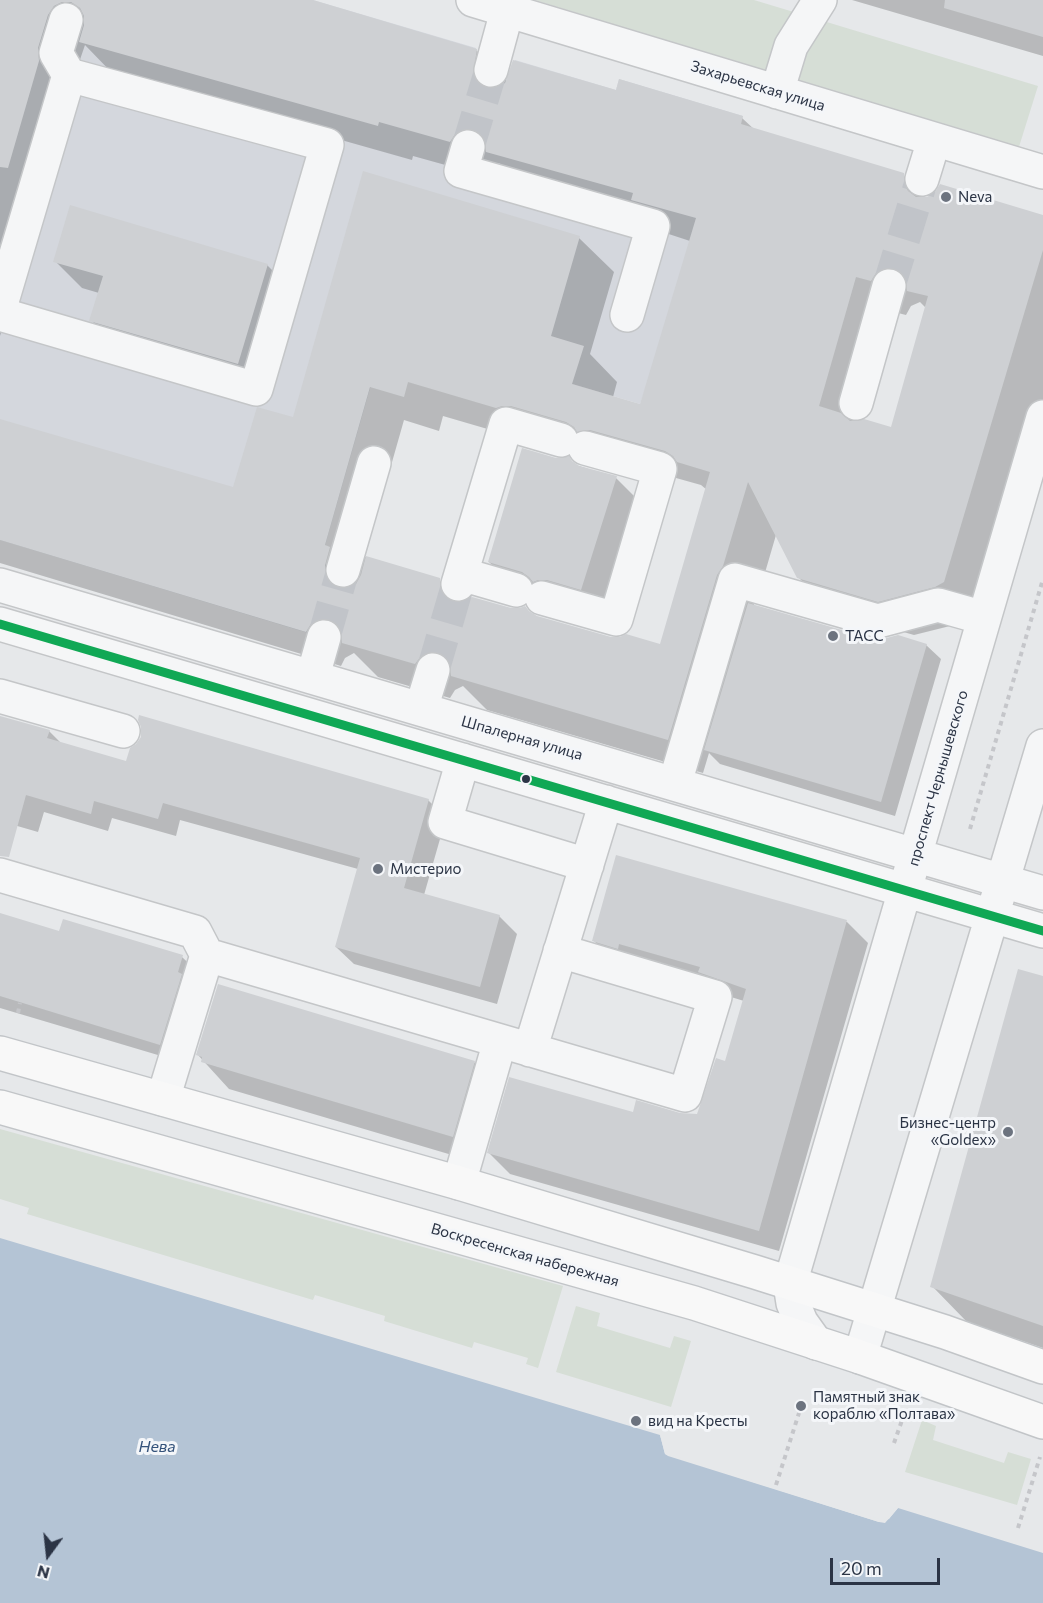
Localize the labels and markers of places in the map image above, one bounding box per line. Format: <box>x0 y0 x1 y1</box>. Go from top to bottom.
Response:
place label: Neva <box>958 188 992 206</box>
marker: Neva <box>939 190 953 204</box>
place label: ТАСС <box>845 627 884 645</box>
marker: ТАСС <box>826 629 840 643</box>
unlabelled marker <box>520 773 532 785</box>
place label: Мистерио <box>390 860 462 878</box>
marker: Мистерио <box>371 862 385 876</box>
place label: Бизнес-центр «Goldex» <box>900 1114 996 1149</box>
marker: Бизнес-центр «Goldex» <box>1001 1125 1015 1139</box>
place label: Памятный знак кораблю «Полтава» <box>813 1388 955 1423</box>
marker: Памятный знак кораблю «Полтава» <box>794 1399 808 1413</box>
place label: вид на Кресты <box>648 1412 747 1430</box>
marker: вид на Кресты <box>629 1414 643 1428</box>

